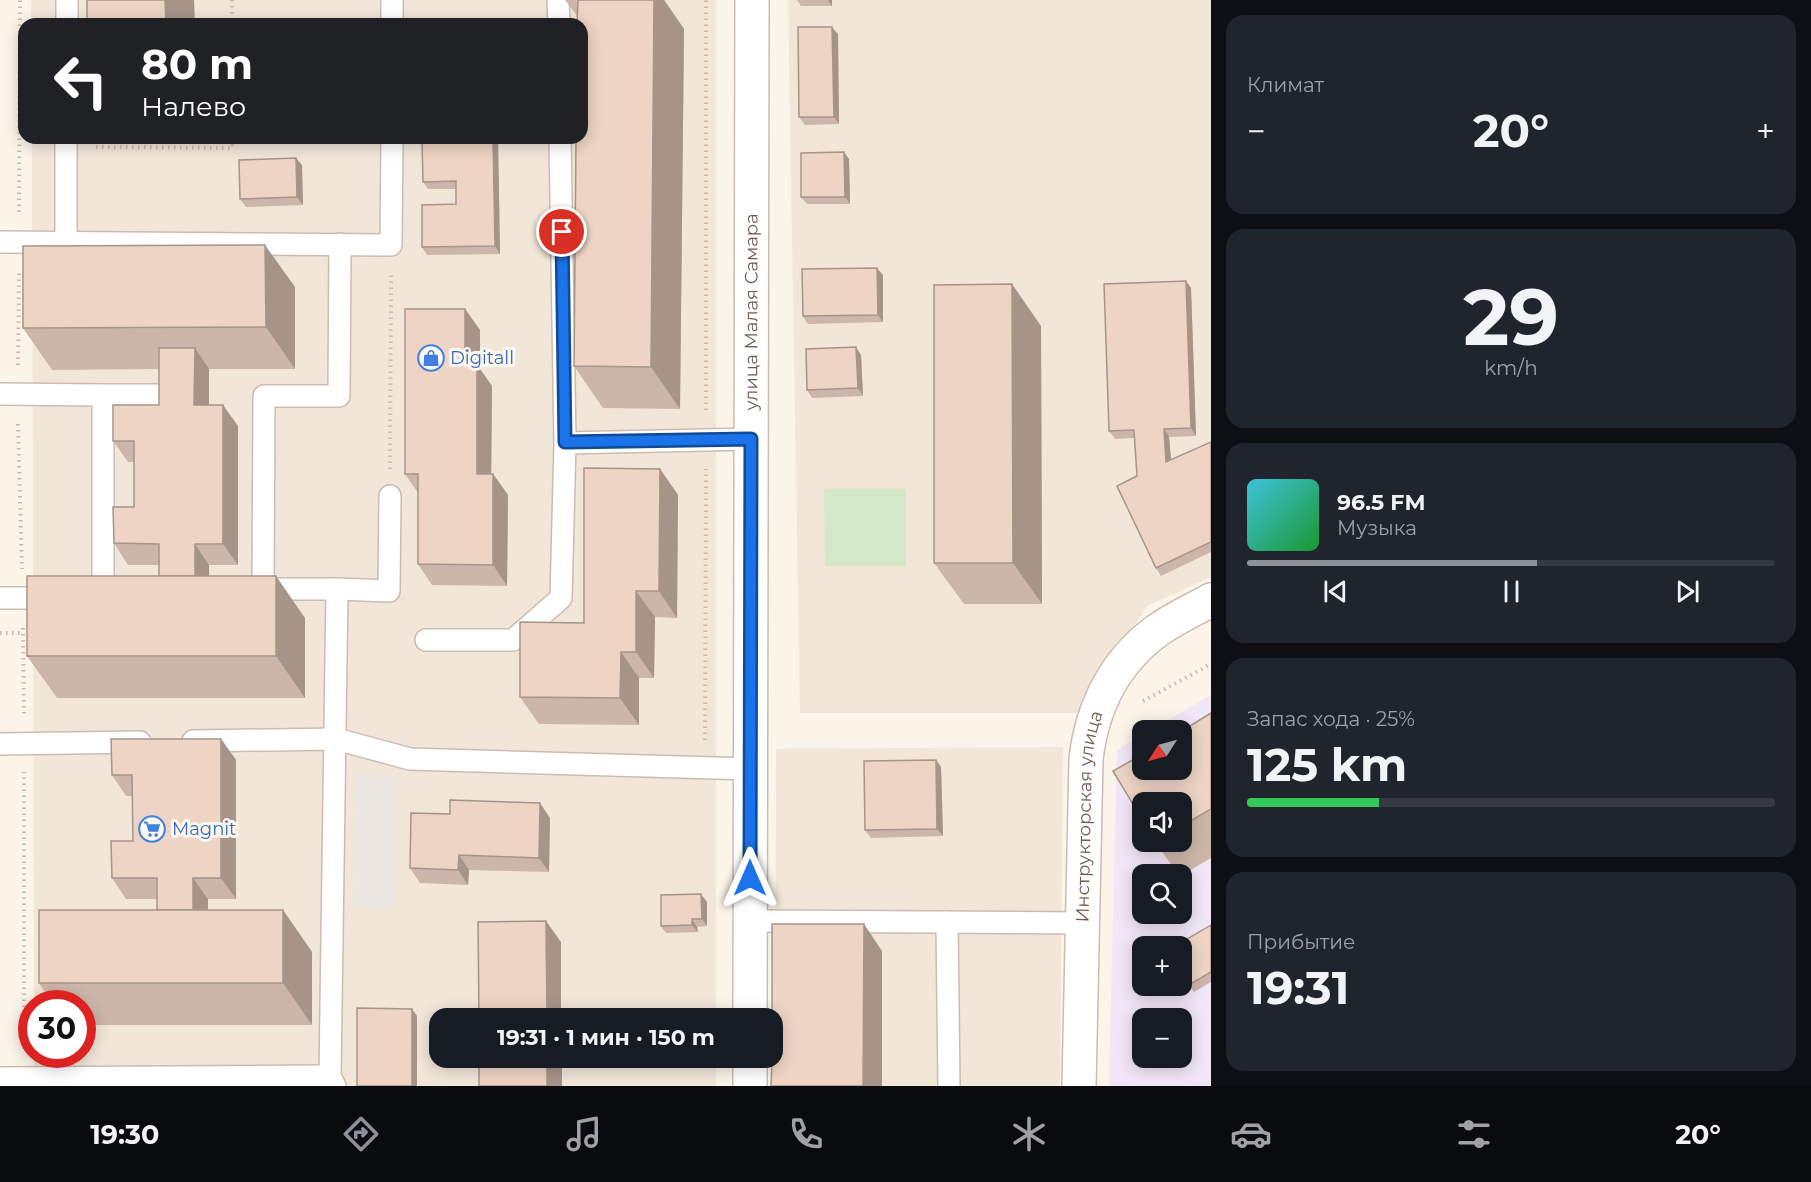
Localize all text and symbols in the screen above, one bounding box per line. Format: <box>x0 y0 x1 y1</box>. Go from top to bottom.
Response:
text: 80 m <box>141 38 253 90</box>
icon: left <box>42 42 120 120</box>
text: Климат <box>1247 73 1324 97</box>
text: Налево <box>141 90 246 123</box>
text: 20° <box>1473 103 1549 158</box>
text: − <box>1247 111 1266 151</box>
text: + <box>1756 111 1775 151</box>
pin <box>536 206 587 257</box>
street label: улица Малая Самара <box>740 213 763 412</box>
icon: arrive <box>545 215 578 248</box>
text: 29 <box>1463 269 1559 365</box>
shop icon: Digitall <box>416 343 446 373</box>
place label: Digitall <box>450 347 514 369</box>
text: km/h <box>1484 356 1538 380</box>
text: 96.5 FM <box>1337 489 1425 516</box>
text: Музыка <box>1337 516 1417 540</box>
icon: previous <box>1319 575 1352 608</box>
icon: pause <box>1495 575 1528 608</box>
icon: next <box>1671 575 1704 608</box>
text: Запас хода · 25% <box>1247 707 1415 731</box>
street label: Инструкторская улица <box>1072 708 1107 923</box>
north arrow <box>1132 720 1192 780</box>
map controls <box>1132 720 1192 1068</box>
text: 125 km <box>1247 737 1407 792</box>
button: sound <box>1132 792 1192 852</box>
supermarket icon: Magnit <box>137 814 167 844</box>
place label: Magnit <box>172 818 236 840</box>
position arrow <box>718 846 782 910</box>
button: search <box>1132 864 1192 924</box>
text: Прибытие <box>1247 930 1355 954</box>
button: + <box>1132 936 1192 996</box>
text: 19:31 <box>1247 960 1349 1015</box>
speed limit sign: 30 <box>18 990 96 1068</box>
button: − <box>1132 1008 1192 1068</box>
text: 19:31 · 1 мин · 150 m <box>497 1024 715 1051</box>
icon: directions <box>340 1113 382 1155</box>
icon: music <box>563 1113 605 1155</box>
icon: phone <box>785 1113 827 1155</box>
icon: climate <box>1008 1113 1050 1155</box>
icon: car <box>1230 1113 1272 1155</box>
icon: filters <box>1453 1113 1495 1155</box>
text: 19:30 <box>90 1118 159 1151</box>
text: 20° <box>1675 1118 1721 1151</box>

